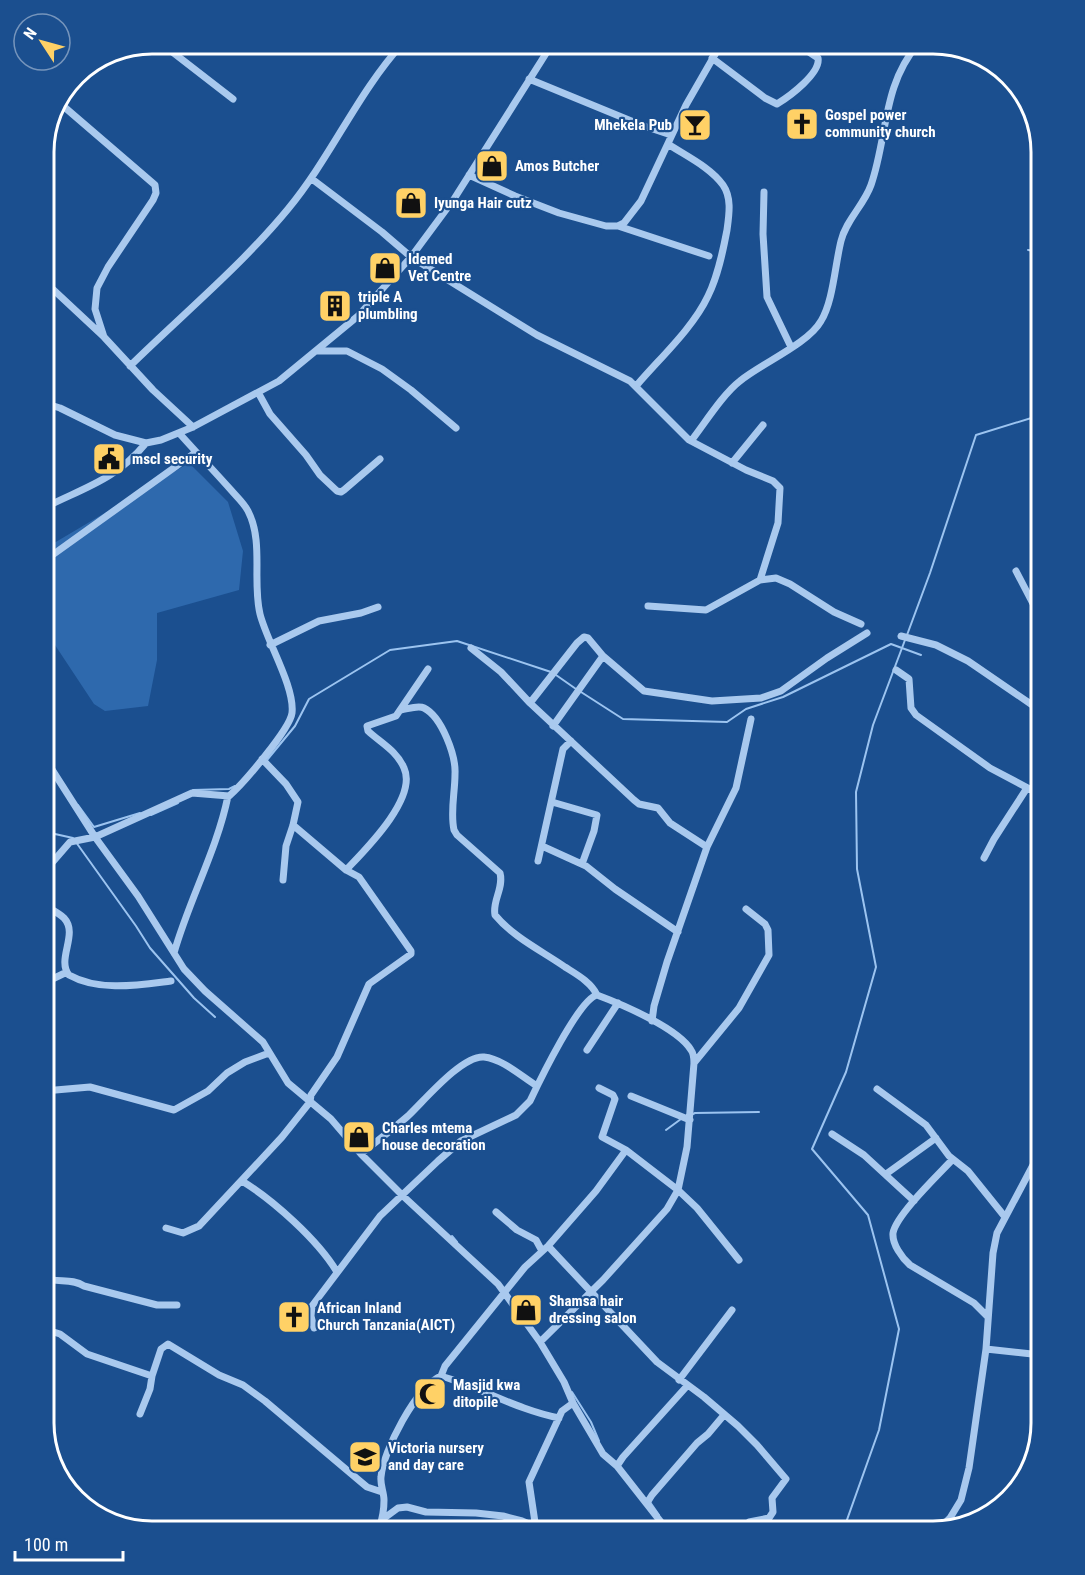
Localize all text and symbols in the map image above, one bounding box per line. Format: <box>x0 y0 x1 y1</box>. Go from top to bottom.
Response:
north arrow <box>12 12 72 72</box>
text: N <box>20 24 41 43</box>
church icon: Gospel power community church <box>784 106 820 142</box>
place label: Gospel power community church <box>825 106 936 141</box>
bar icon: Mhekela Pub <box>677 107 713 143</box>
place label: Mhekela Pub <box>594 116 672 134</box>
shop icon: Amos Butcher <box>474 148 510 184</box>
place label: Amos Butcher <box>515 157 599 175</box>
shop icon: Iyunga Hair cutz <box>393 185 429 221</box>
place label: Iyunga Hair cutz <box>434 194 532 212</box>
shop icon: Idemed Vet Centre <box>367 250 403 286</box>
place label: Idemed Vet Centre <box>408 250 471 285</box>
building icon: triple A plumbling <box>317 288 353 324</box>
place label: triple A plumbling <box>358 288 418 323</box>
public building icon: mscl security <box>91 441 127 477</box>
place label: mscl security <box>132 450 213 468</box>
shop icon: Charles mtema house decoration <box>341 1119 377 1155</box>
place label: Charles mtema house decoration <box>382 1119 486 1154</box>
shop icon: Shamsa hair dressing salon <box>508 1292 544 1328</box>
place label: Shamsa hair dressing salon <box>549 1292 637 1327</box>
church icon: African Inland Church Tanzania(AICT) <box>276 1299 312 1335</box>
place label: African Inland Church Tanzania(AICT) <box>317 1299 455 1334</box>
mosque icon: Masjid kwa ditopile <box>412 1376 448 1412</box>
place label: Masjid kwa ditopile <box>453 1376 520 1411</box>
school or university icon: Victoria nursery and day care <box>347 1439 383 1475</box>
place label: Victoria nursery and day care <box>388 1439 484 1474</box>
scale bar <box>15 1524 123 1562</box>
text: 100 m <box>24 1534 68 1555</box>

